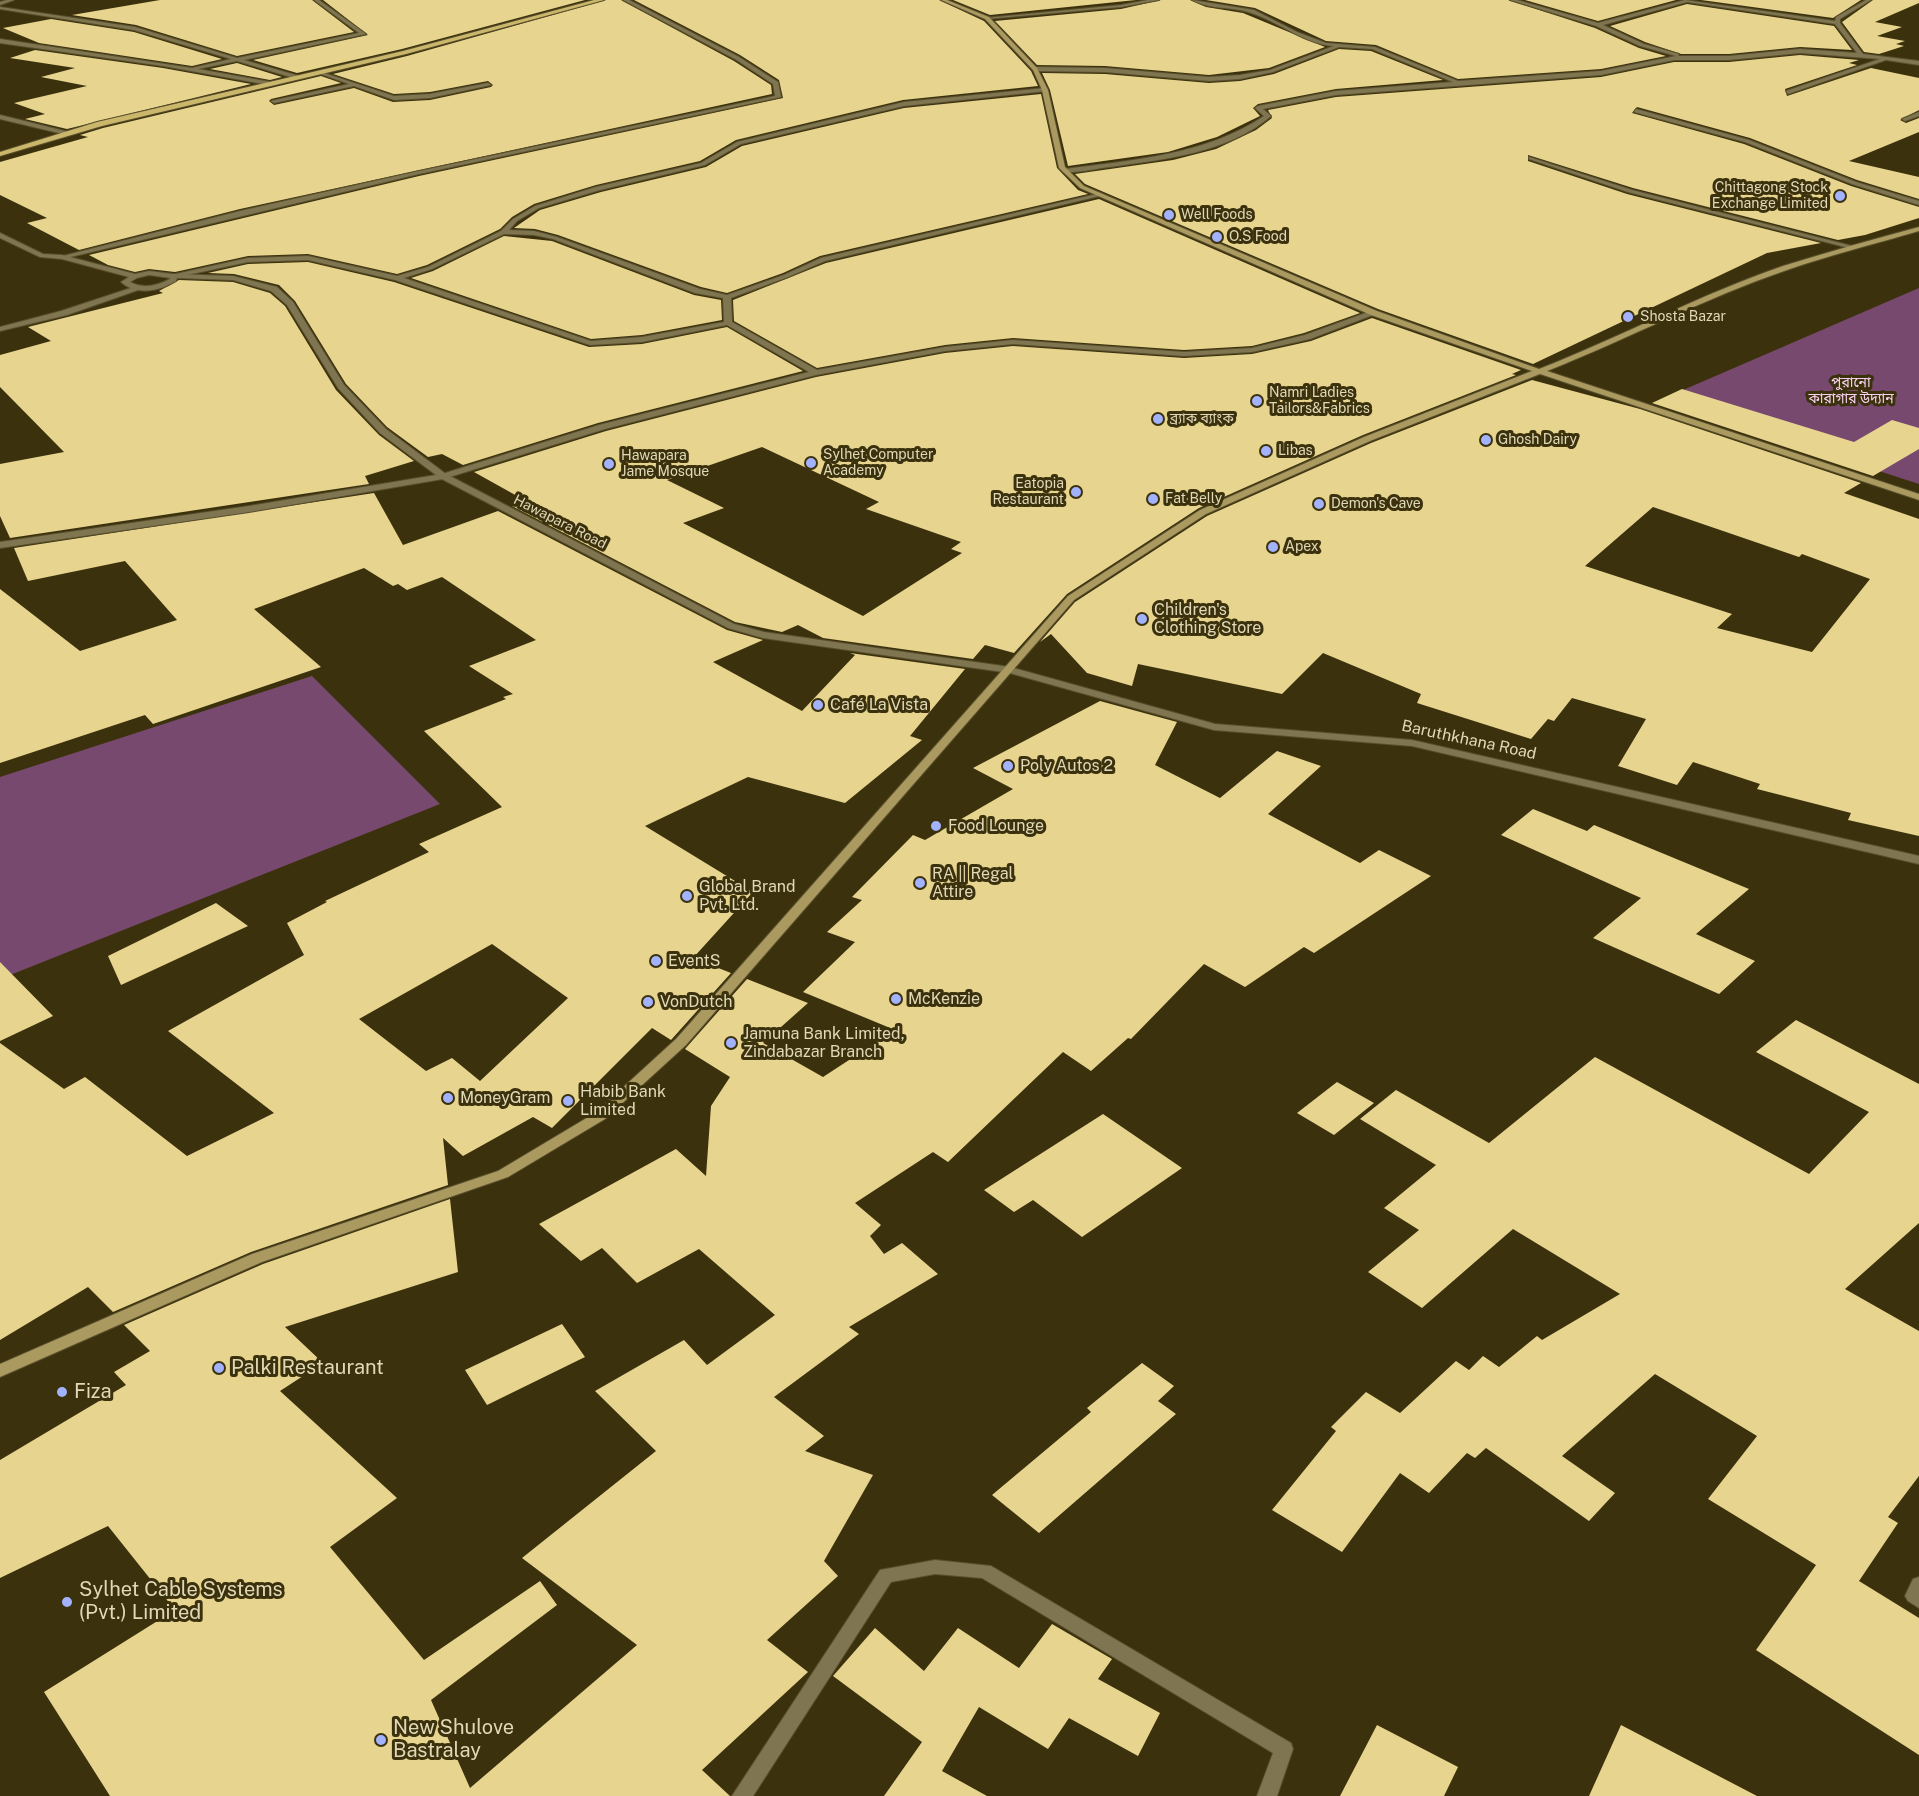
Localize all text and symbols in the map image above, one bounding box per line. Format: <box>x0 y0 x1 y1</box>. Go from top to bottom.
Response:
place label: Chittagong Stock Exchange Limited <box>1712 180 1828 212</box>
marker: Chittagong Stock Exchange Limited <box>1833 189 1847 203</box>
place label: Well Foods <box>1181 207 1253 223</box>
marker: Well Foods <box>1162 208 1176 222</box>
place label: O.S Food <box>1229 229 1287 245</box>
marker: O.S Food <box>1210 230 1224 244</box>
place label: Shosta Bazar <box>1640 309 1726 325</box>
marker: Shosta Bazar <box>1621 310 1635 324</box>
park label: পুরানো কারাগার উদ্যান <box>1808 375 1894 408</box>
place label: Namri Ladies Tailors&Fabrics <box>1269 385 1370 418</box>
marker: Namri Ladies Tailors&Fabrics <box>1250 394 1264 408</box>
place label: ব্র্যাক ব্যাংক <box>1170 411 1234 427</box>
marker: ব্র্যাক ব্যাংক <box>1151 412 1165 426</box>
place label: Ghosh Dairy <box>1498 432 1577 448</box>
marker: Ghosh Dairy <box>1479 433 1493 447</box>
place label: Libas <box>1278 443 1313 459</box>
marker: Libas <box>1259 444 1273 458</box>
place label: Sylhet Computer Academy <box>823 447 933 479</box>
place label: Hawapara Jame Mosque <box>621 448 709 480</box>
marker: Sylhet Computer Academy <box>804 456 818 470</box>
marker: Hawapara Jame Mosque <box>602 457 616 471</box>
place label: Eatopia Restaurant <box>992 476 1064 508</box>
marker: Eatopia Restaurant <box>1069 485 1083 499</box>
street label: Hawapara Road <box>511 491 609 553</box>
place label: Fat Belly <box>1165 491 1222 507</box>
marker: Fat Belly <box>1146 492 1160 506</box>
place label: Demon's Cave <box>1331 496 1421 512</box>
marker: Demon's Cave <box>1312 497 1326 511</box>
place label: Apex <box>1285 539 1319 555</box>
marker: Apex <box>1266 540 1280 554</box>
place label: Children's Clothing Store <box>1154 600 1261 638</box>
marker: Children's Clothing Store <box>1135 612 1149 626</box>
place label: Café La Vista <box>830 695 928 715</box>
marker: Café La Vista <box>811 698 825 712</box>
street label: Baruthkhana Road <box>1400 716 1538 764</box>
place label: Poly Autos 2 <box>1020 756 1113 776</box>
marker: Poly Autos 2 <box>1001 759 1015 773</box>
place label: Food Lounge <box>948 816 1044 836</box>
marker: Food Lounge <box>929 819 943 833</box>
place label: RA || Regal Attire <box>932 864 1013 902</box>
marker: RA || Regal Attire <box>913 876 927 890</box>
place label: Global Brand Pvt. Ltd. <box>699 877 796 915</box>
marker: Global Brand Pvt. Ltd. <box>680 889 694 903</box>
place label: EventS <box>668 951 720 971</box>
marker: EventS <box>649 954 663 968</box>
place label: McKenzie <box>908 989 980 1009</box>
place label: VonDutch <box>660 992 733 1012</box>
marker: McKenzie <box>889 992 903 1006</box>
marker: VonDutch <box>641 995 655 1009</box>
place label: Jamuna Bank Limited, Zindabazar Branch <box>743 1024 905 1062</box>
marker: Jamuna Bank Limited, Zindabazar Branch <box>724 1036 738 1050</box>
place label: Habib Bank Limited <box>580 1082 666 1120</box>
place label: MoneyGram <box>460 1088 550 1108</box>
marker: MoneyGram <box>441 1091 455 1105</box>
marker: Habib Bank Limited <box>561 1094 575 1108</box>
place label: Palki Restaurant <box>231 1356 384 1380</box>
marker: Palki Restaurant <box>212 1361 226 1375</box>
place label: Fiza <box>74 1380 112 1404</box>
marker: Fiza <box>55 1385 69 1399</box>
place label: Sylhet Cable Systems (Pvt.) Limited <box>79 1578 283 1625</box>
marker: Sylhet Cable Systems (Pvt.) Limited <box>60 1595 74 1609</box>
place label: New Shulove Bastralay <box>393 1716 514 1763</box>
marker: New Shulove Bastralay <box>374 1733 388 1747</box>

